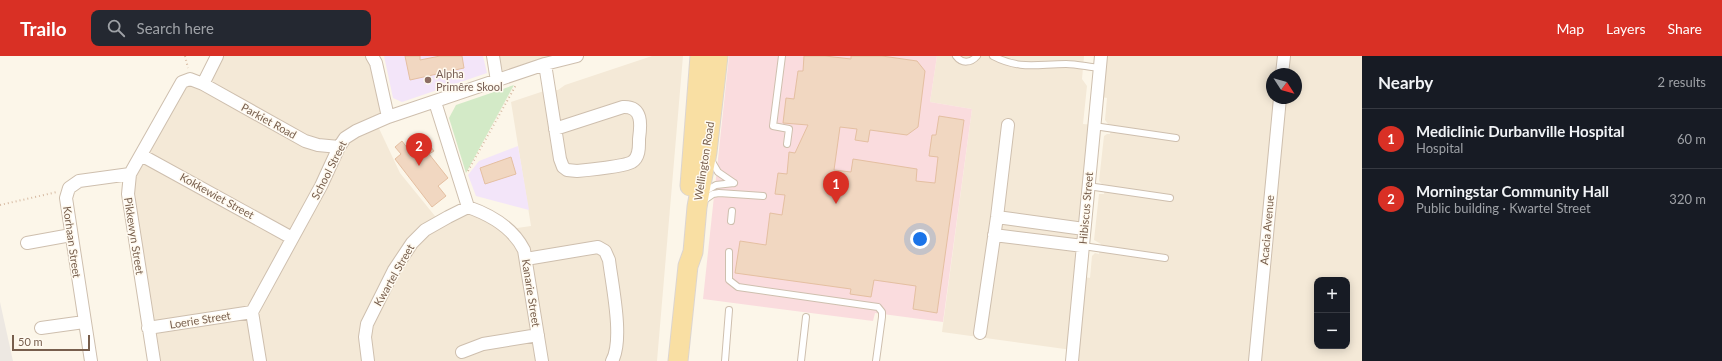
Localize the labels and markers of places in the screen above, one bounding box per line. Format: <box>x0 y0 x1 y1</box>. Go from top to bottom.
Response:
place label: Alpha Primêre Skool <box>436 67 503 93</box>
marker: Alpha Primêre Skool <box>423 75 433 85</box>
pin: 2 <box>406 133 432 166</box>
pin: 1 <box>823 171 849 204</box>

